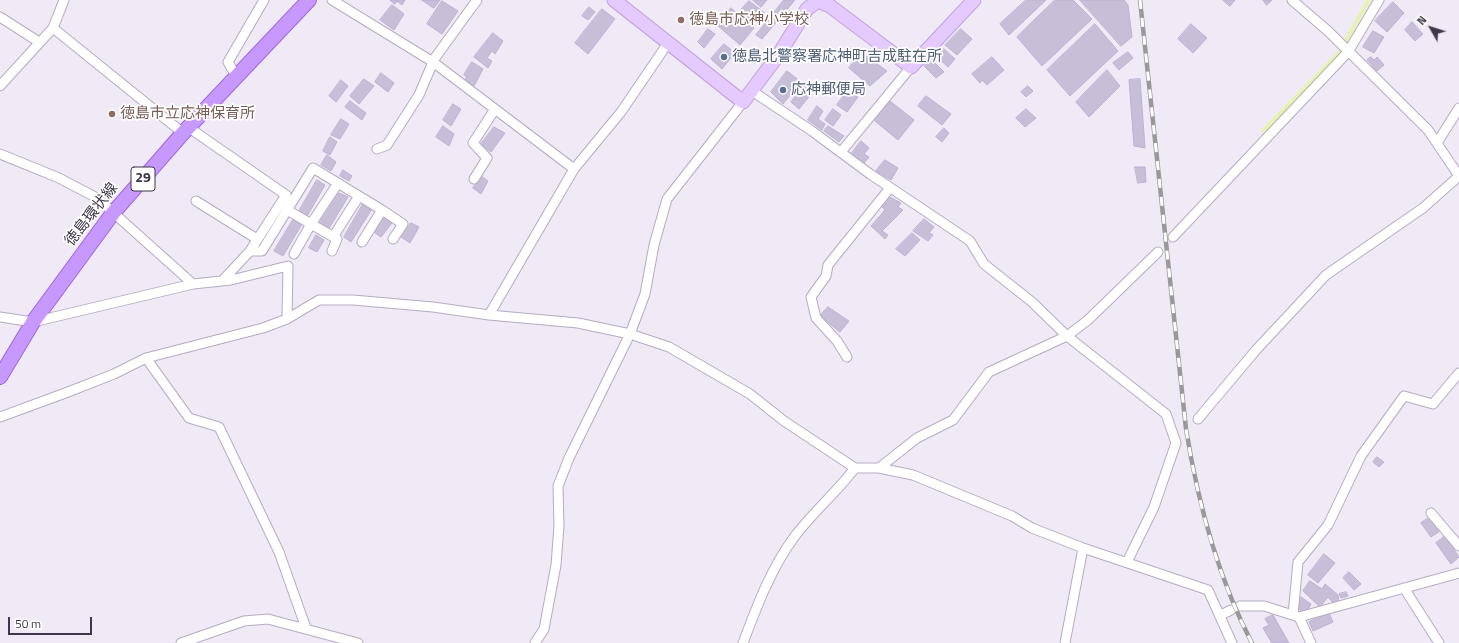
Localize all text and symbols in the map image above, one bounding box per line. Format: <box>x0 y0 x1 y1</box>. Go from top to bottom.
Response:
north arrow <box>1411 8 1451 48</box>
place label: 徳島市応神小学校 <box>689 11 809 29</box>
text: N <box>1413 12 1430 28</box>
marker: 徳島市応神小学校 <box>676 15 686 25</box>
place label: 徳島北警察署応神町吉成駐在所 <box>732 48 942 66</box>
marker: 徳島北警察署応神町吉成駐在所 <box>719 52 729 62</box>
place label: 応神郵便局 <box>791 81 866 99</box>
marker: 応神郵便局 <box>778 85 788 95</box>
place label: 徳島市立応神保育所 <box>120 105 255 123</box>
marker: 徳島市立応神保育所 <box>107 109 117 119</box>
road number: 29 <box>131 167 155 191</box>
street label: 徳島環状線 <box>62 180 122 250</box>
scale bar <box>10 609 94 635</box>
text: 50 m <box>15 614 41 633</box>

